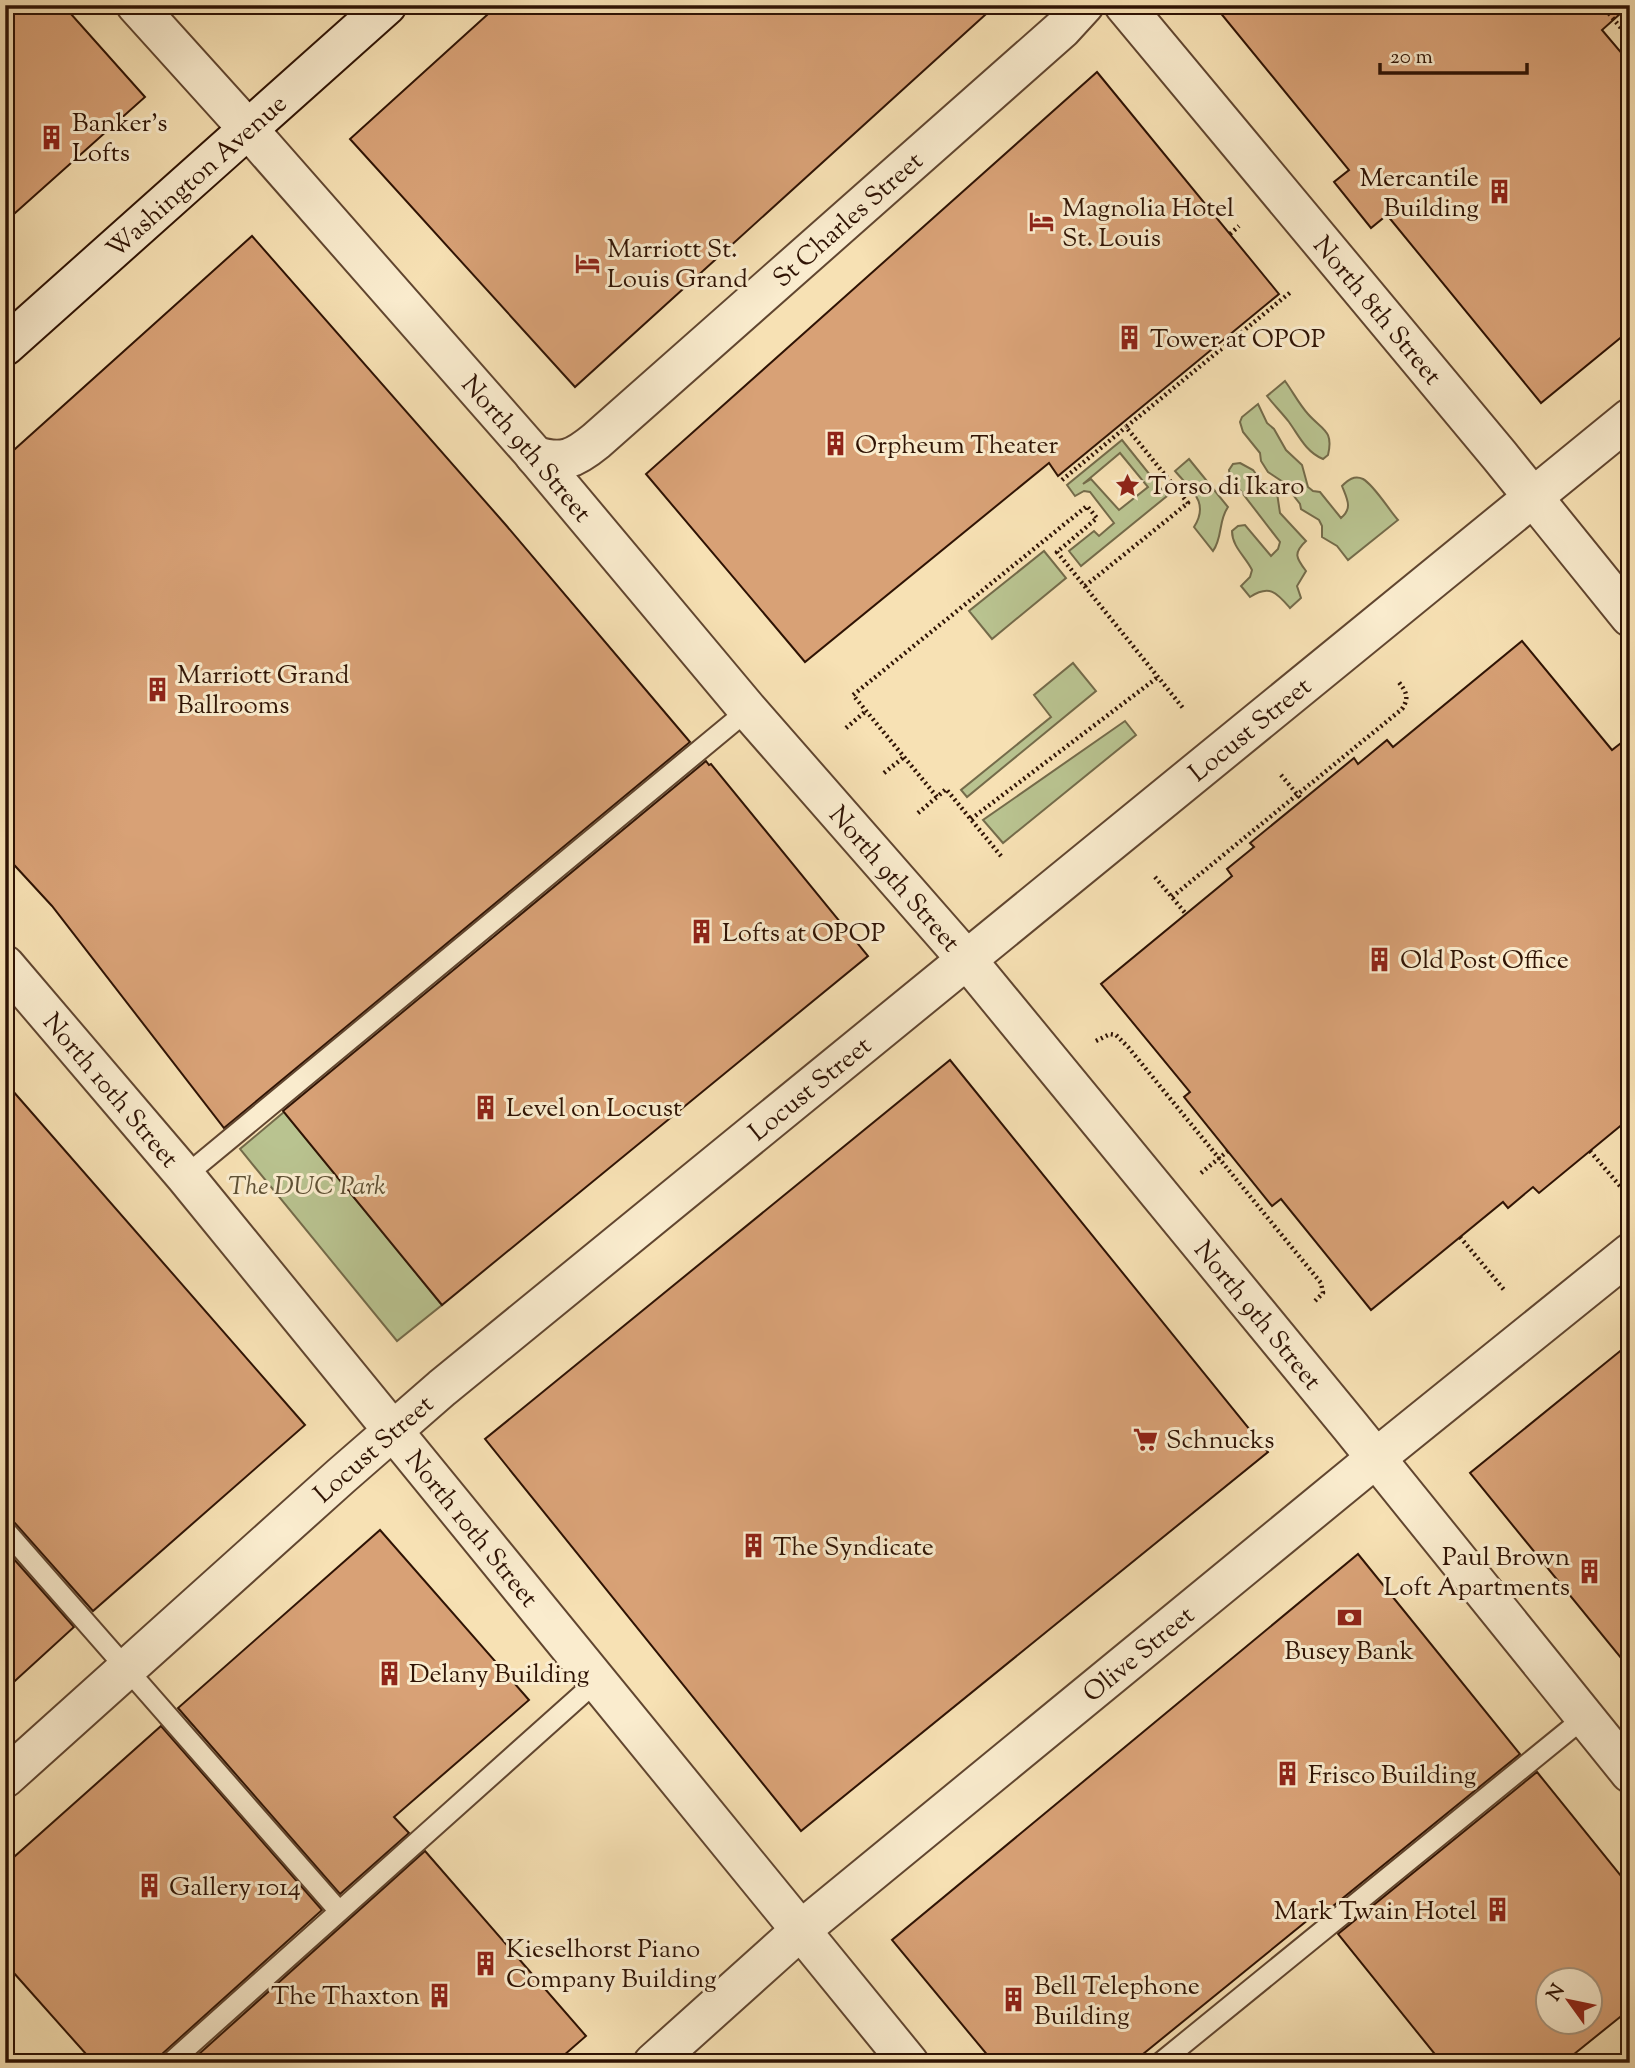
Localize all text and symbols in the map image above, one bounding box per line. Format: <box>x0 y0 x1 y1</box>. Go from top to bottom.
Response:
scale bar <box>1380 32 1526 76</box>
text: 20 m <box>1390 43 1433 73</box>
street label: Washington Avenue <box>99 87 296 268</box>
place label: Banker's Lofts <box>72 106 168 173</box>
building icon: Banker's Lofts <box>38 123 66 151</box>
street label: St Charles Street <box>766 144 932 297</box>
place label: Mercantile Building <box>1359 161 1479 228</box>
building icon: Mercantile Building <box>1485 178 1513 206</box>
place label: Magnolia Hotel St. Louis <box>1062 191 1234 258</box>
hotel icon: Magnolia Hotel St. Louis <box>1028 208 1056 236</box>
street label: North 8th Street <box>1303 229 1449 394</box>
place label: Marriott St. Louis Grand <box>607 232 748 299</box>
hotel icon: Marriott St. Louis Grand <box>573 249 601 277</box>
place label: Tower at OPOP <box>1150 322 1325 359</box>
building icon: Tower at OPOP <box>1116 324 1144 352</box>
street label: North 9th Street <box>452 368 599 531</box>
place label: Orpheum Theater <box>855 428 1058 465</box>
building icon: Orpheum Theater <box>821 430 849 458</box>
place label: Torso di Ikaro <box>1148 469 1304 506</box>
place icon: Torso di Ikaro <box>1114 471 1142 499</box>
place label: Marriott Grand Ballrooms <box>177 658 350 725</box>
street label: Locust Street <box>1182 669 1320 792</box>
building icon: Marriott Grand Ballrooms <box>143 675 171 703</box>
street label: North 9th Street <box>819 798 968 961</box>
place label: Lofts at OPOP <box>722 916 885 953</box>
building icon: Lofts at OPOP <box>688 918 716 946</box>
place label: Old Post Office <box>1400 943 1569 980</box>
building icon: Old Post Office <box>1366 945 1394 973</box>
street label: North 10th Street <box>33 1006 186 1177</box>
street label: Locust Street <box>742 1029 880 1151</box>
place label: Level on Locust <box>506 1091 682 1128</box>
building icon: Level on Locust <box>472 1093 500 1121</box>
park label: The DUC Park <box>228 1169 386 1206</box>
street label: North 9th Street <box>1184 1234 1329 1399</box>
street label: Locust Street <box>306 1387 443 1513</box>
place label: Schnucks <box>1166 1423 1274 1460</box>
supermarket icon: Schnucks <box>1132 1425 1160 1453</box>
street label: North 10th Street <box>395 1443 546 1616</box>
place label: The Syndicate <box>773 1530 934 1567</box>
building icon: The Syndicate <box>739 1532 767 1560</box>
place label: Paul Brown Loft Apartments <box>1384 1540 1570 1607</box>
building icon: Paul Brown Loft Apartments <box>1576 1557 1604 1585</box>
street label: Olive Street <box>1076 1598 1203 1712</box>
bank icon: Busey Bank <box>1335 1604 1363 1632</box>
place label: Busey Bank <box>1284 1634 1414 1671</box>
place label: Delany Building <box>409 1657 590 1694</box>
building icon: Delany Building <box>375 1659 403 1687</box>
place label: Frisco Building <box>1308 1758 1476 1795</box>
building icon: Frisco Building <box>1274 1760 1302 1788</box>
place label: Gallery 1014 <box>169 1870 301 1907</box>
building icon: Gallery 1014 <box>135 1872 163 1900</box>
place label: Mark Twain Hotel <box>1274 1894 1477 1931</box>
building icon: Mark Twain Hotel <box>1483 1896 1511 1924</box>
place label: Kieselhorst Piano Company Building <box>506 1932 717 1999</box>
building icon: Kieselhorst Piano Company Building <box>472 1949 500 1977</box>
north arrow <box>1534 1966 1604 2036</box>
place label: Bell Telephone Building <box>1034 1969 1200 2036</box>
place label: The Thaxton <box>271 1979 420 2016</box>
text: N <box>1541 1979 1572 2007</box>
building icon: The Thaxton <box>426 1981 454 2009</box>
building icon: Bell Telephone Building <box>1000 1986 1028 2014</box>

